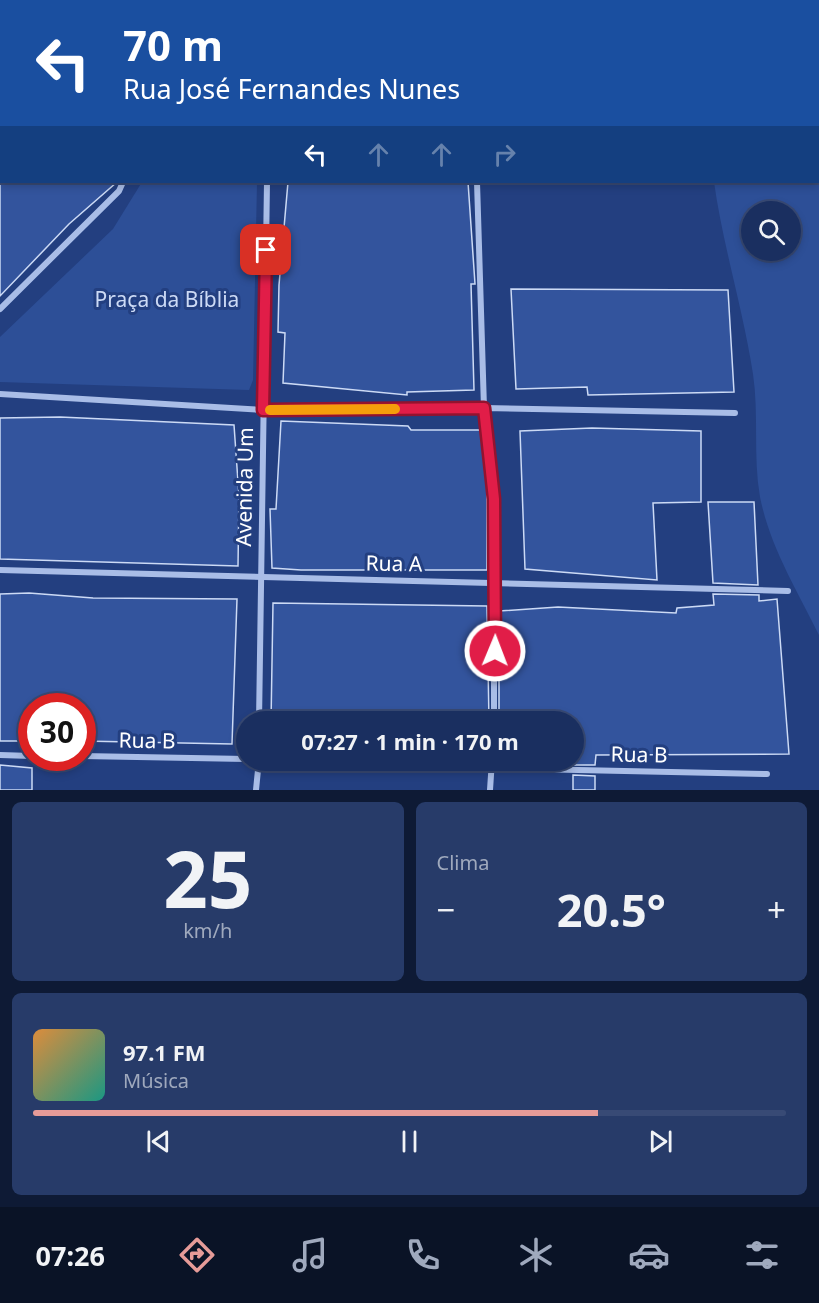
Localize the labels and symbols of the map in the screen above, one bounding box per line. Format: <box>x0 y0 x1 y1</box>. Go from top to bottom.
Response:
pin <box>240 224 291 275</box>
park label: Praça da Bíblia <box>95 285 239 313</box>
street label: Avenida Um <box>229 427 259 547</box>
street label: Rua A <box>365 549 423 578</box>
position arrow <box>463 619 527 683</box>
speed limit sign: 30 <box>18 693 96 771</box>
street label: Rua B <box>118 726 176 754</box>
street label: Rua B <box>610 740 668 768</box>

